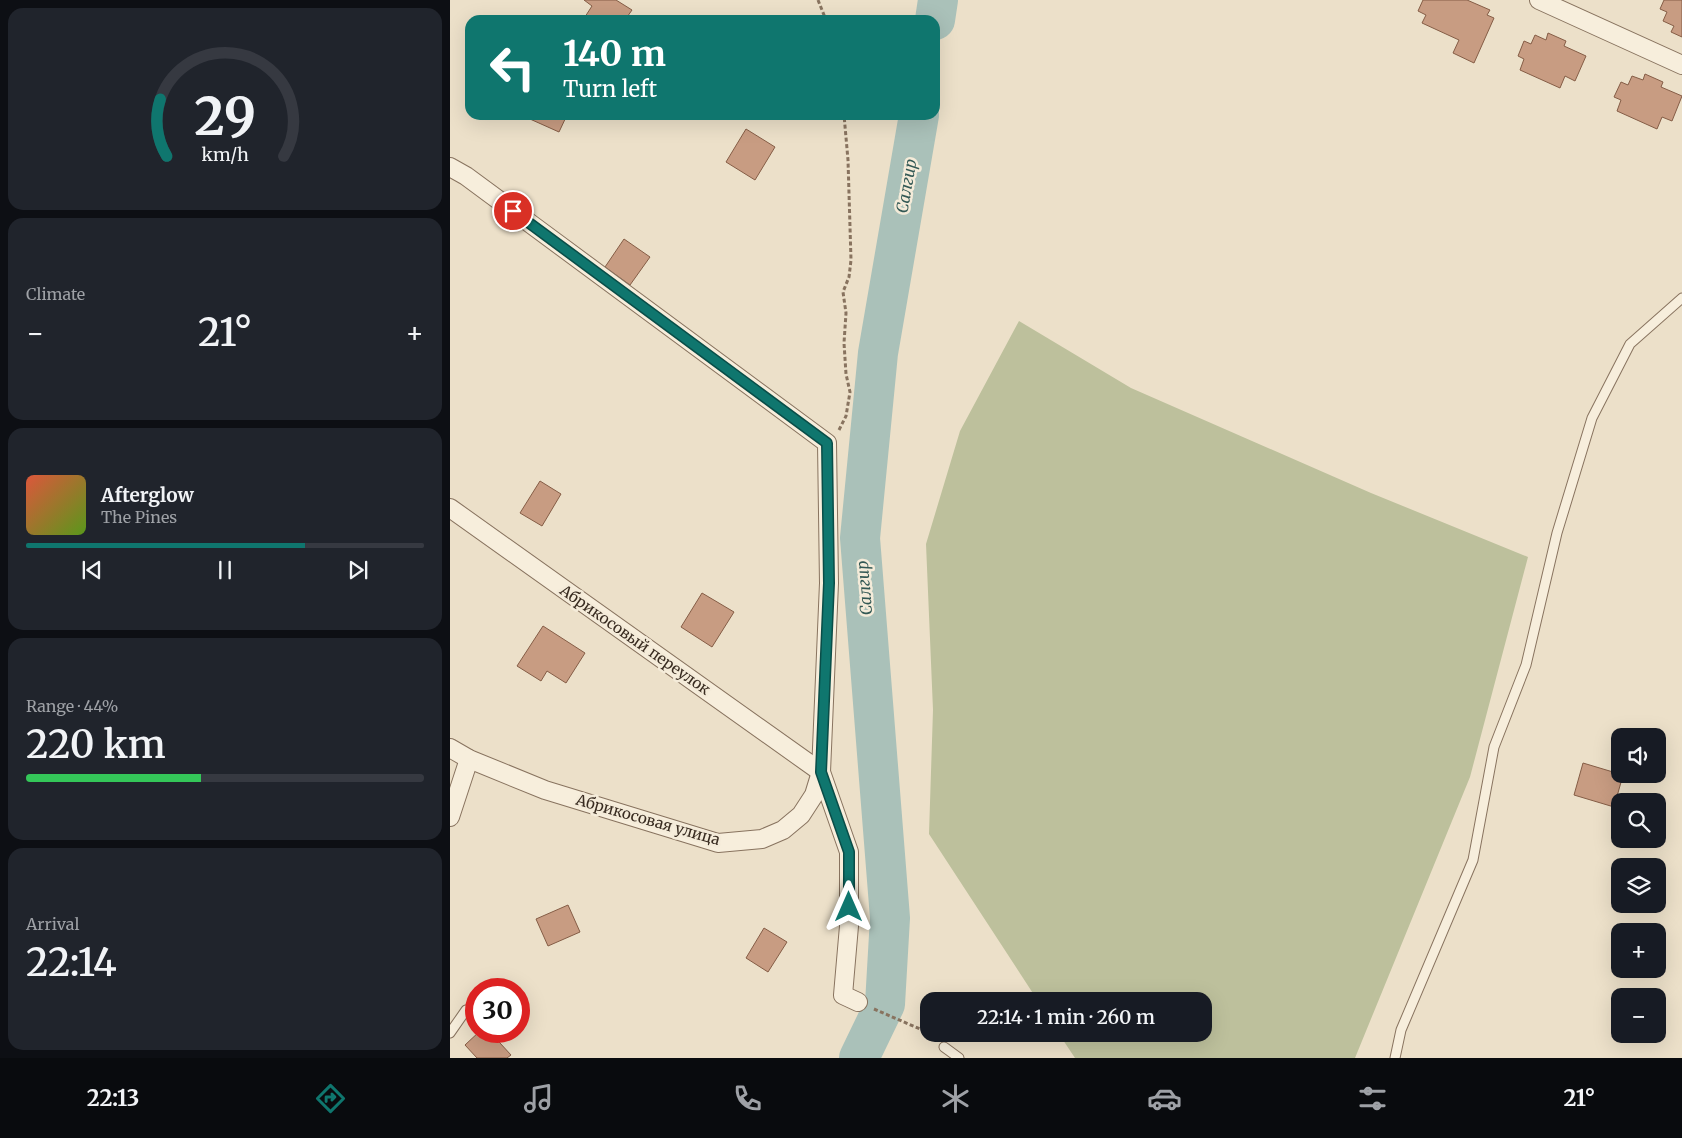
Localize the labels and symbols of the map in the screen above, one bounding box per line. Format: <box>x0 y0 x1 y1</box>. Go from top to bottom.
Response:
water label: Салгир <box>891 157 921 215</box>
pin <box>492 190 534 232</box>
water label: Салгир <box>852 560 876 616</box>
street label: Абрикосовый переулок <box>556 580 714 699</box>
street label: Абрикосовая улица <box>573 790 722 849</box>
position arrow <box>822 880 874 932</box>
speed limit sign: 30 <box>465 978 530 1043</box>

